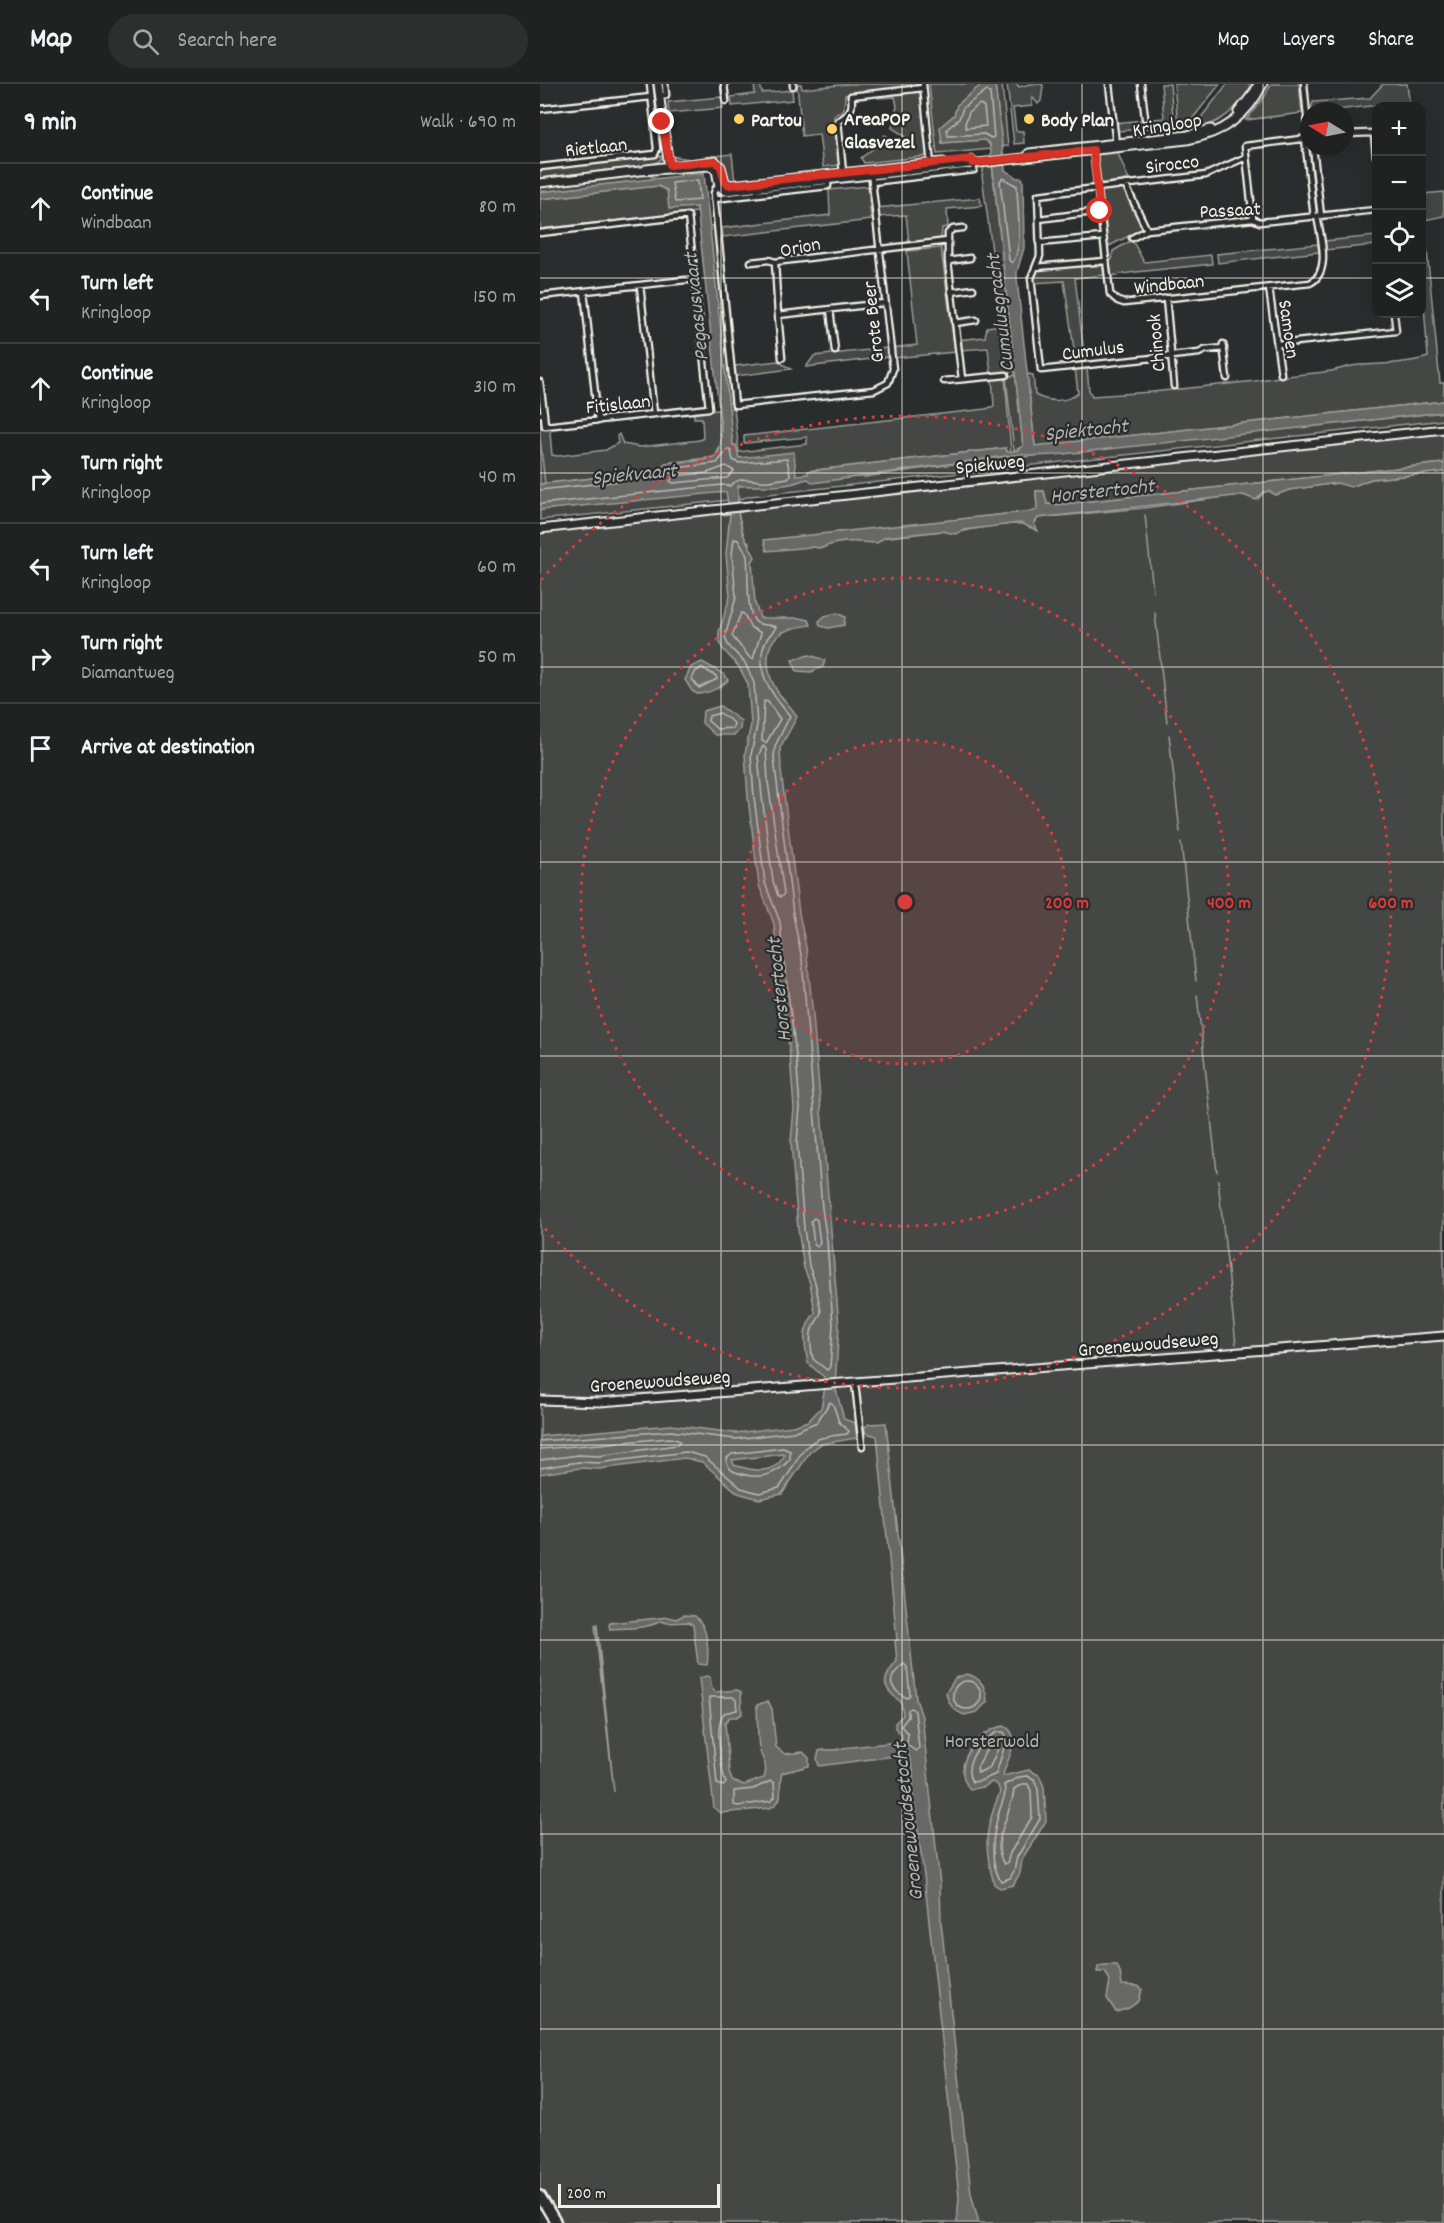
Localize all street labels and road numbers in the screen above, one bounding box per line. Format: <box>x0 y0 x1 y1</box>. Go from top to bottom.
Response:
street label: Kringloop <box>1131 108 1204 146</box>
street label: Rietlaan <box>564 132 629 166</box>
street label: Sirocco <box>1144 149 1201 183</box>
street label: Passaat <box>1199 196 1262 228</box>
street label: Orion <box>778 231 823 267</box>
street label: Windbaan <box>1133 268 1206 304</box>
street label: Grote Beer <box>857 279 893 364</box>
street label: Samoen <box>1269 298 1305 361</box>
street label: Chinook <box>1142 313 1174 373</box>
street label: Cumulus <box>1061 334 1126 370</box>
street label: Fitislaan <box>585 389 652 423</box>
street label: Spiekweg <box>954 448 1026 484</box>
street label: Groenewoudseweg <box>1077 1326 1220 1366</box>
street label: Groenewoudseweg <box>589 1364 731 1402</box>

